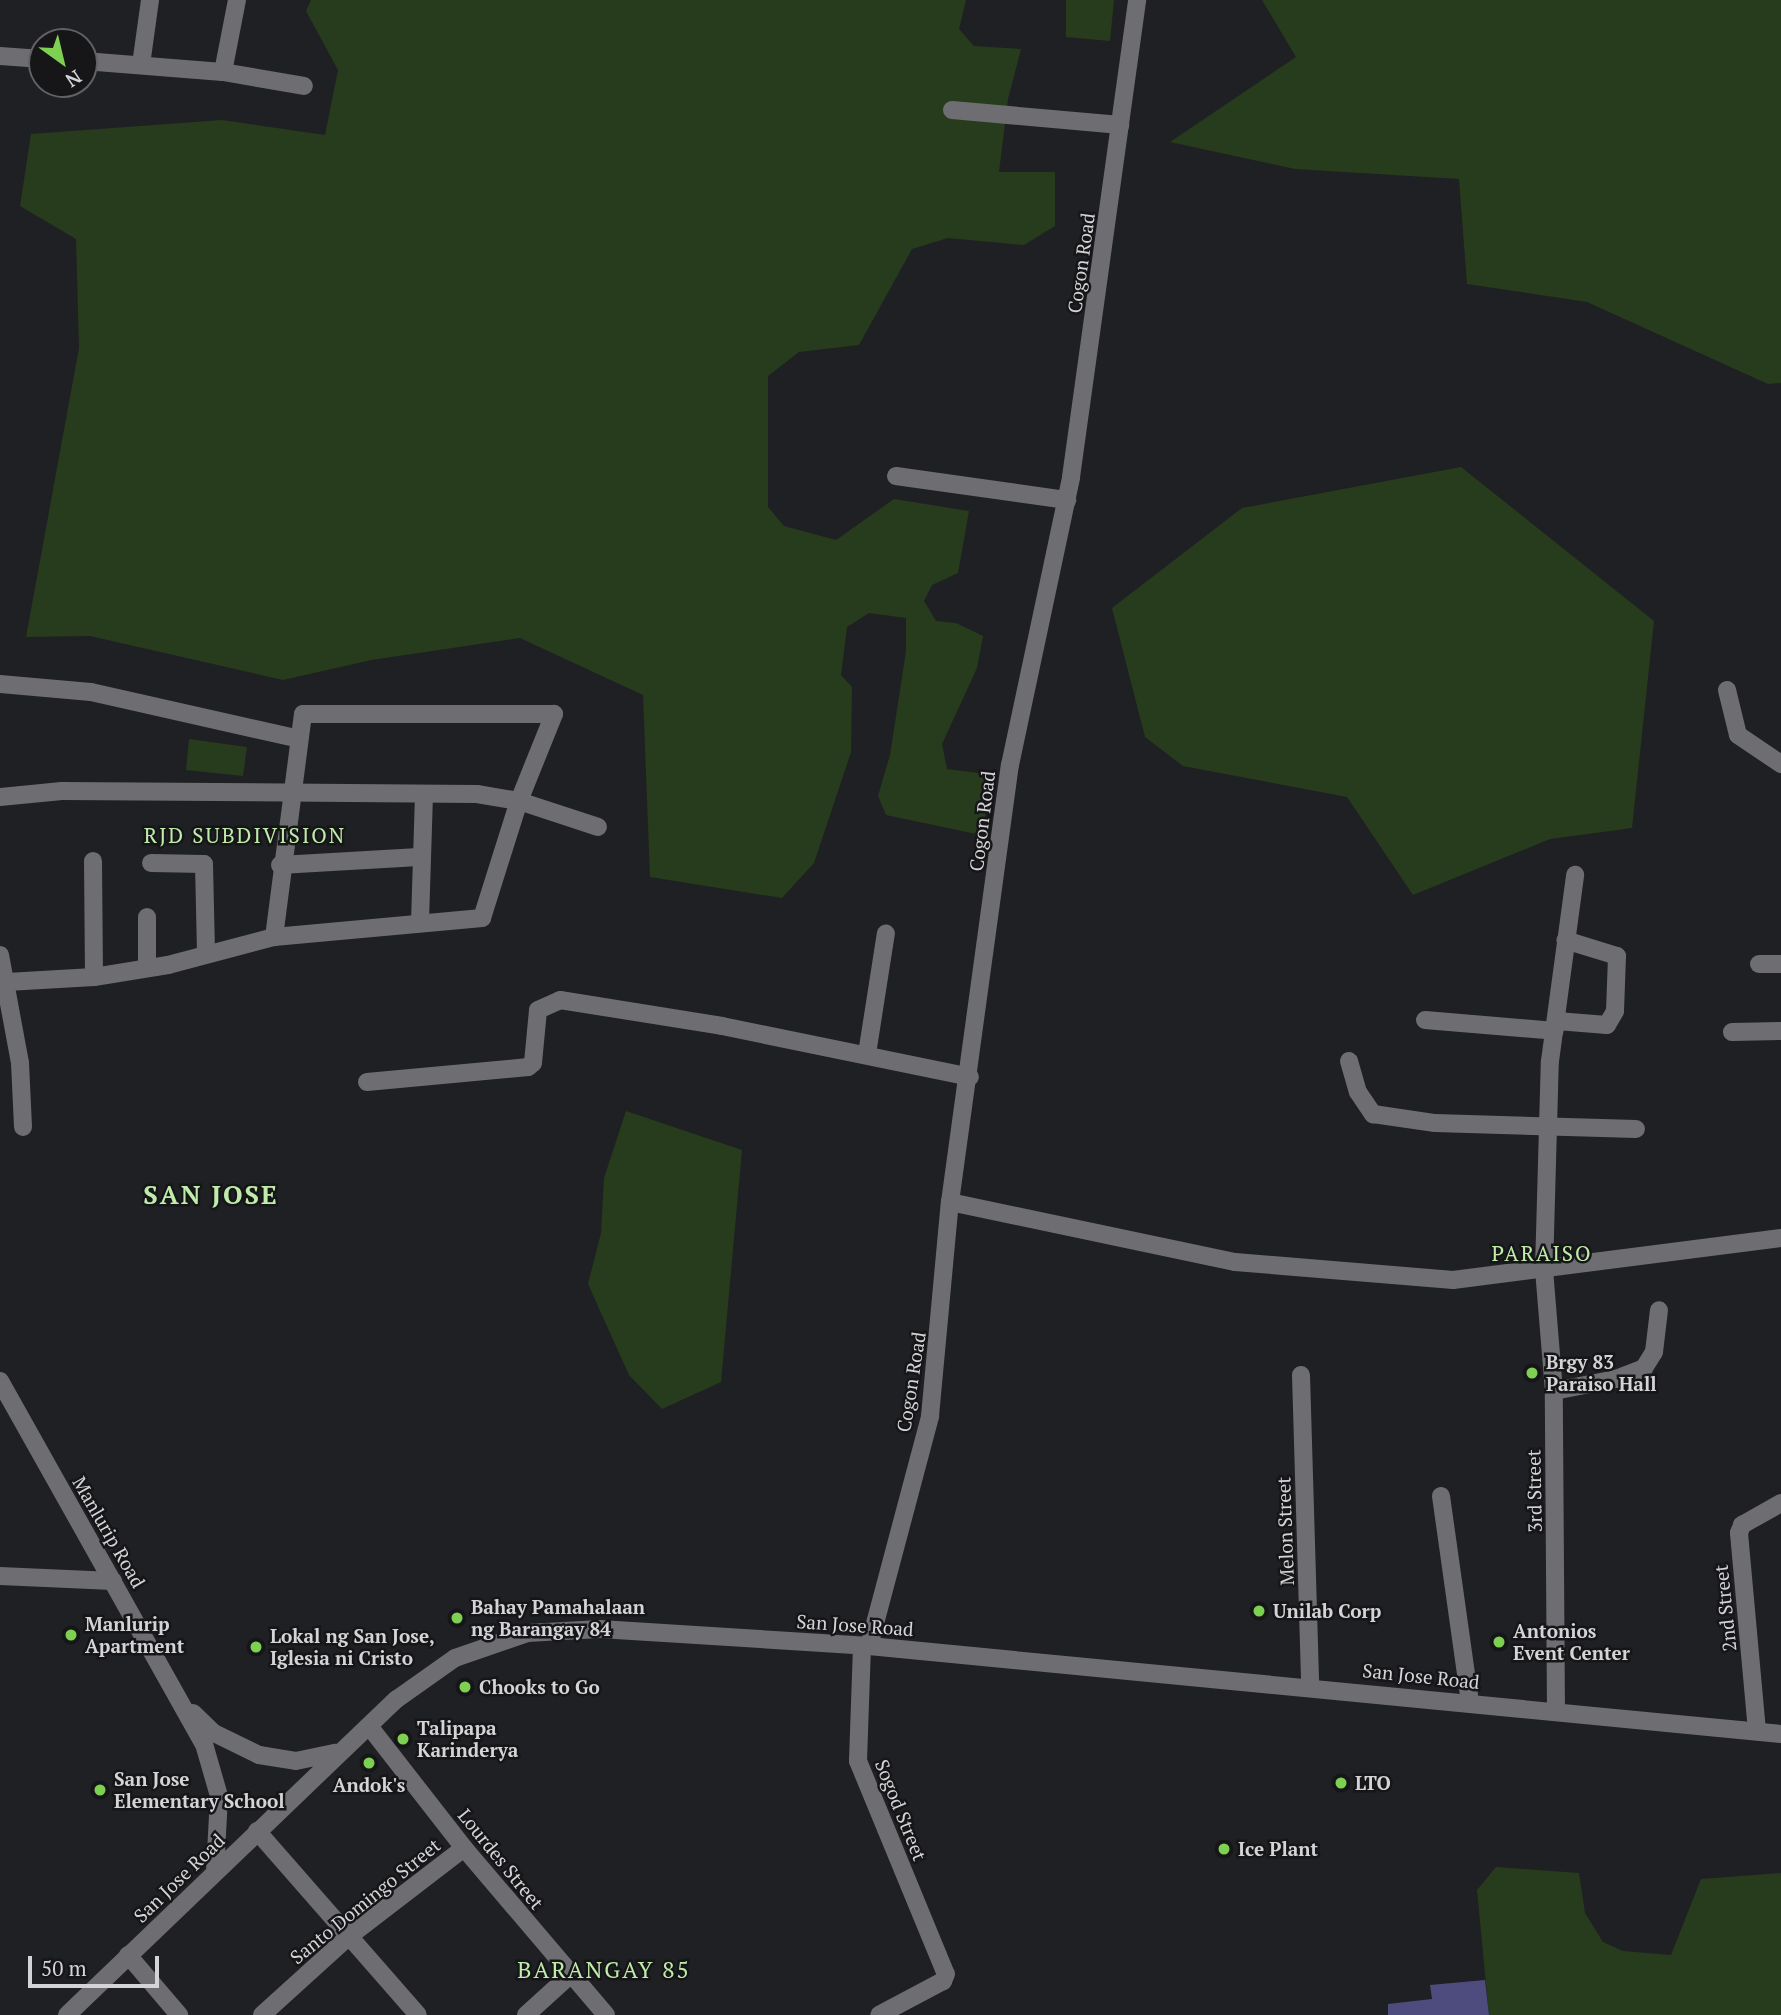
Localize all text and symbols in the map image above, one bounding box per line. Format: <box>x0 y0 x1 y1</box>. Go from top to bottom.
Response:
north arrow <box>28 28 98 98</box>
text: N <box>61 65 87 94</box>
street label: Cogon Road <box>1063 211 1099 315</box>
street label: Cogon Road <box>965 769 999 873</box>
district label: RJD SUBDIVISION <box>146 822 344 848</box>
district label: SAN JOSE <box>144 1179 278 1211</box>
district label: PARAISO <box>1492 1240 1592 1266</box>
street label: Cogon Road <box>892 1330 930 1434</box>
place label: Brgy 83 Paraiso Hall <box>1546 1351 1657 1395</box>
marker: Brgy 83 Paraiso Hall <box>1524 1365 1540 1381</box>
street label: 3rd Street <box>1522 1449 1546 1533</box>
street label: Manlurip Road <box>68 1472 150 1592</box>
street label: Melon Street <box>1272 1476 1298 1586</box>
street label: 2nd Street <box>1709 1563 1741 1653</box>
place label: Bahay Pamahalaan ng Barangay 84 <box>471 1596 645 1640</box>
place label: Unilab Corp <box>1273 1600 1381 1622</box>
marker: Unilab Corp <box>1251 1603 1267 1619</box>
marker: Bahay Pamahalaan ng Barangay 84 <box>449 1610 465 1626</box>
street label: San Jose Road <box>796 1610 914 1640</box>
place label: Manlurip Apartment <box>85 1613 184 1657</box>
place label: Antonios Event Center <box>1513 1620 1630 1664</box>
place label: Lokal ng San Jose, Iglesia ni Cristo <box>270 1625 435 1669</box>
marker: Manlurip Apartment <box>63 1627 79 1643</box>
marker: Antonios Event Center <box>1491 1634 1507 1650</box>
marker: Lokal ng San Jose, Iglesia ni Cristo <box>248 1639 264 1655</box>
street label: San Jose Road <box>1361 1659 1481 1693</box>
place label: Chooks to Go <box>479 1676 600 1698</box>
marker: Chooks to Go <box>457 1679 473 1695</box>
place label: Talipapa Karinderya <box>417 1717 518 1761</box>
marker: Talipapa Karinderya <box>395 1731 411 1747</box>
marker: Andok's <box>361 1755 377 1771</box>
street label: Sogod Street <box>870 1756 932 1864</box>
place label: San Jose Elementary School <box>114 1768 285 1812</box>
place label: LTO <box>1355 1772 1391 1794</box>
place label: Andok's <box>333 1774 405 1796</box>
marker: LTO <box>1333 1775 1349 1791</box>
marker: San Jose Elementary School <box>92 1782 108 1798</box>
street label: Lourdes Street <box>454 1804 548 1914</box>
street label: San Jose Road <box>129 1829 229 1927</box>
street label: Santo Domingo Street <box>285 1833 445 1969</box>
place label: Ice Plant <box>1238 1838 1318 1860</box>
marker: Ice Plant <box>1216 1841 1232 1857</box>
scale bar <box>32 1941 163 1985</box>
text: 50 m <box>41 1954 87 1982</box>
district label: BARANGAY 85 <box>519 1956 689 1984</box>

